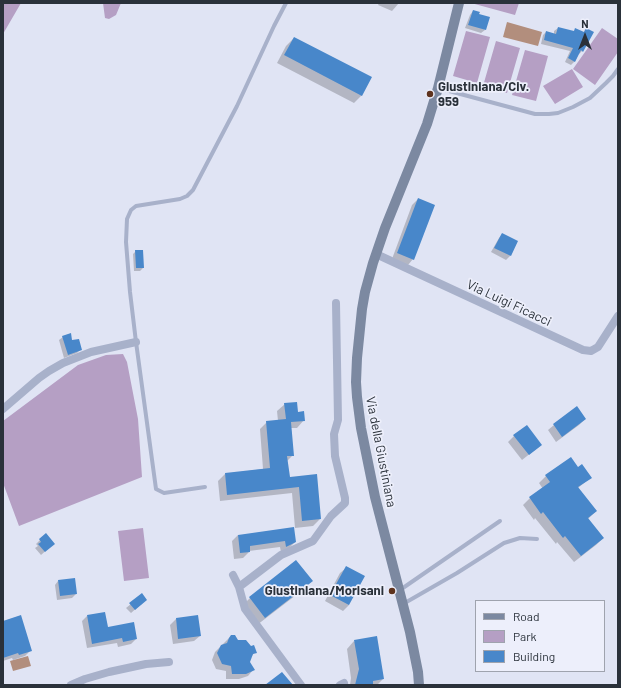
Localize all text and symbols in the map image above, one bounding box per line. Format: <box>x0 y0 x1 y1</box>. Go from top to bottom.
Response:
north arrow <box>565 16 605 56</box>
text: N <box>581 17 589 30</box>
place label: Giustiniana/Civ. 959 <box>438 79 529 110</box>
marker: Giustiniana/Civ. 959 <box>425 89 435 99</box>
street label: Via Luigi Ficacci <box>464 277 554 329</box>
street label: Via della Giustiniana <box>363 395 399 509</box>
place label: Giustiniana/Morisani <box>265 583 384 599</box>
marker: Giustiniana/Morisani <box>387 586 397 596</box>
legend <box>475 600 605 672</box>
text: Road <box>513 609 540 623</box>
text: Park <box>513 629 537 643</box>
text: Building <box>513 649 555 663</box>

